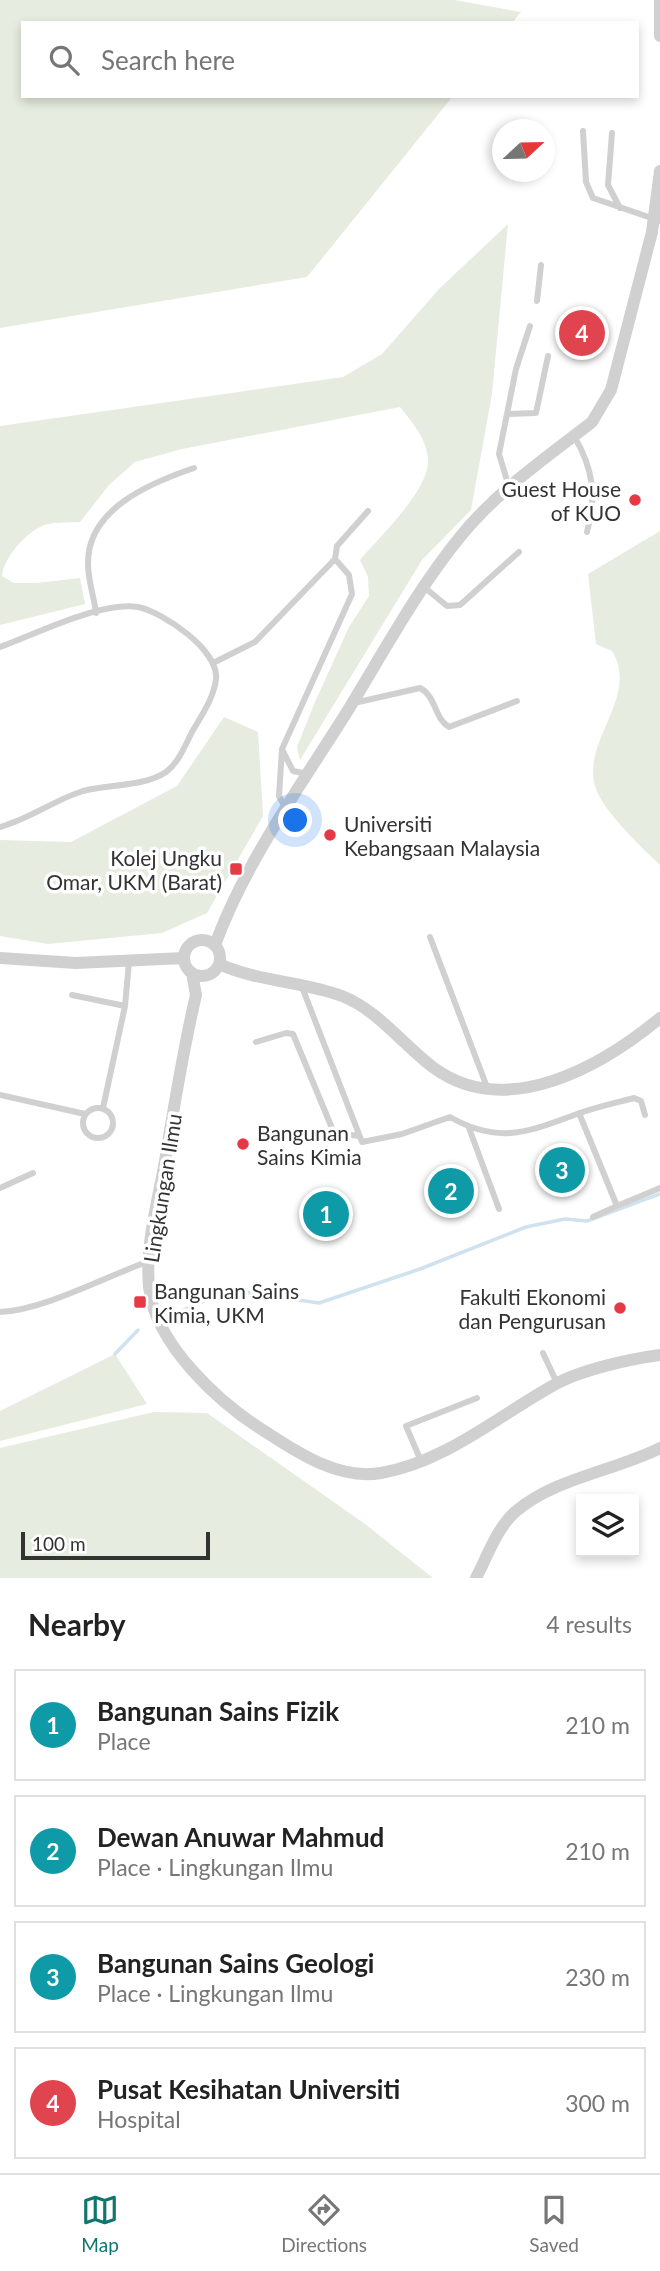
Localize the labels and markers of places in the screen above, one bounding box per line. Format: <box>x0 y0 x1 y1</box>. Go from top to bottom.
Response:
pin: 4 <box>559 307 605 359</box>
place label: Guest House of KUO <box>502 476 621 525</box>
marker: Guest House of KUO <box>627 492 643 508</box>
place label: Universiti Kebangsaan Malaysia <box>344 811 540 860</box>
marker: Universiti Kebangsaan Malaysia <box>322 827 338 843</box>
place label: Kolej Ungku Omar, UKM (Barat) <box>46 845 222 894</box>
marker: Kolej Ungku Omar, UKM (Barat) <box>228 861 244 877</box>
place label: Bangunan Sains Kimia <box>257 1120 362 1169</box>
marker: Bangunan Sains Kimia <box>235 1136 251 1152</box>
pin: 3 <box>539 1144 585 1196</box>
pin: 2 <box>428 1165 474 1217</box>
pin: 1 <box>303 1188 349 1240</box>
place label: Bangunan Sains Kimia, UKM <box>154 1278 299 1327</box>
place label: Fakulti Ekonomi dan Pengurusan <box>459 1284 606 1333</box>
marker: Bangunan Sains Kimia, UKM <box>132 1294 148 1310</box>
marker: Fakulti Ekonomi dan Pengurusan <box>612 1300 628 1316</box>

